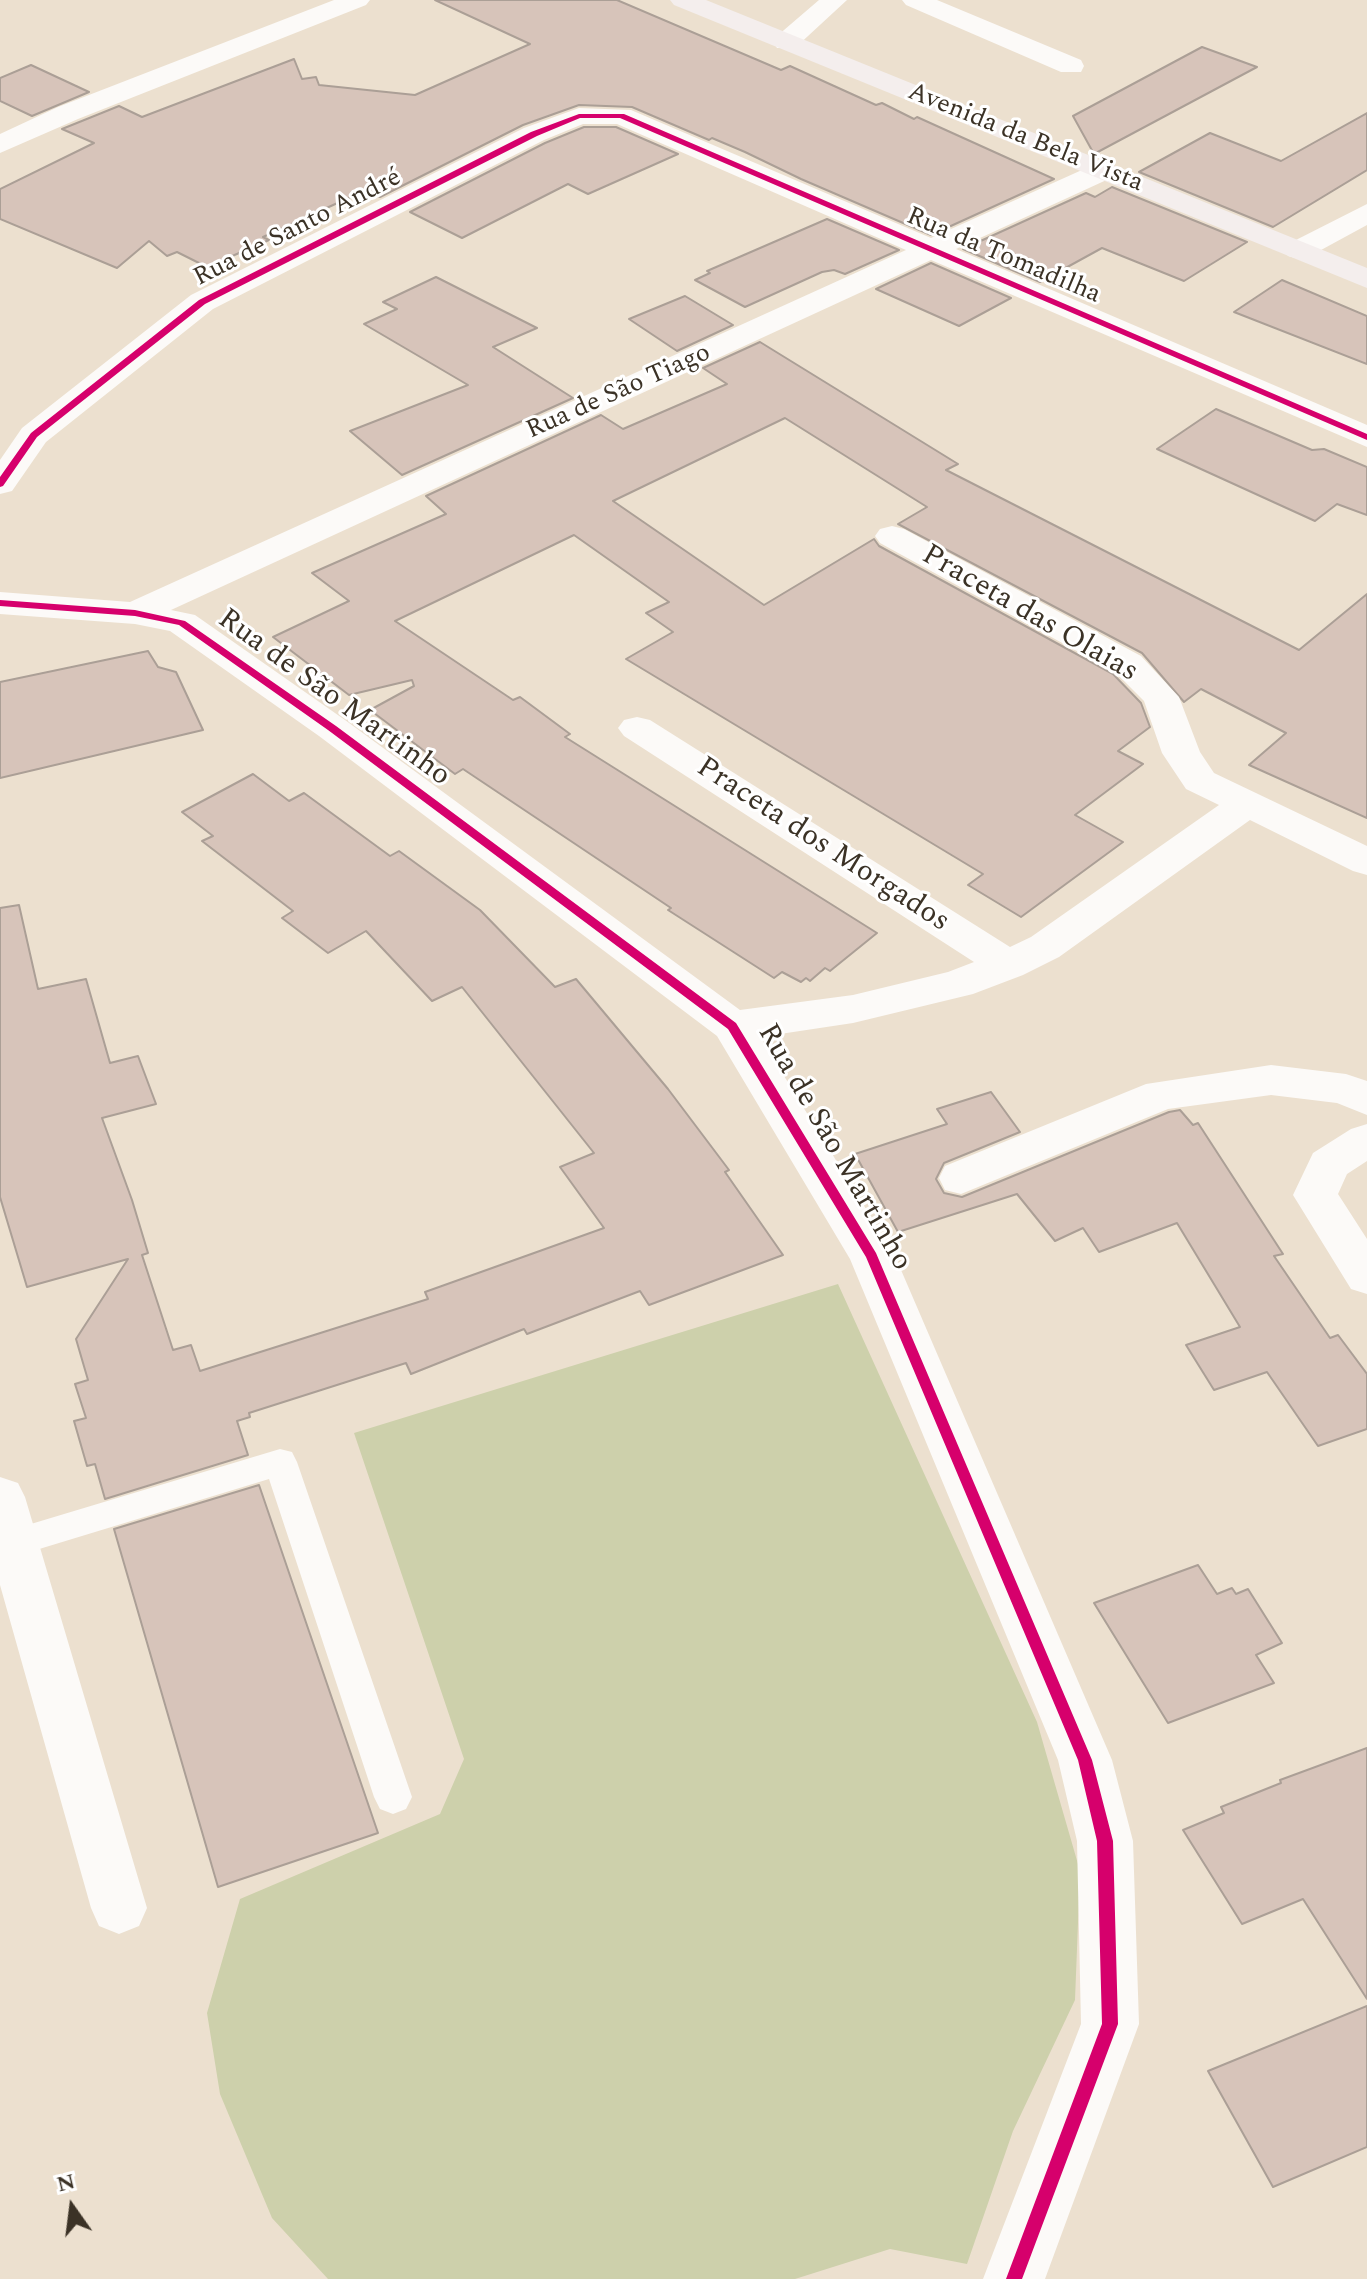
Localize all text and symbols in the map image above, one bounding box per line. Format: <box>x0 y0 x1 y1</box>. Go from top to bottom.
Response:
street label: Avenida da Bela Vista <box>903 77 1147 201</box>
street label: Rua de Santo André <box>189 163 407 295</box>
street label: Rua da Tomadilha <box>901 202 1105 312</box>
street label: Rua de São Tiago <box>522 338 716 448</box>
street label: Praceta das Olaias <box>914 538 1144 692</box>
street label: Rua de São Martinho <box>210 602 456 796</box>
street label: Praceta dos Morgados <box>689 751 955 941</box>
street label: Rua de São Martinho <box>748 1018 918 1278</box>
text: N <box>53 2165 79 2201</box>
north arrow <box>32 2167 112 2247</box>

